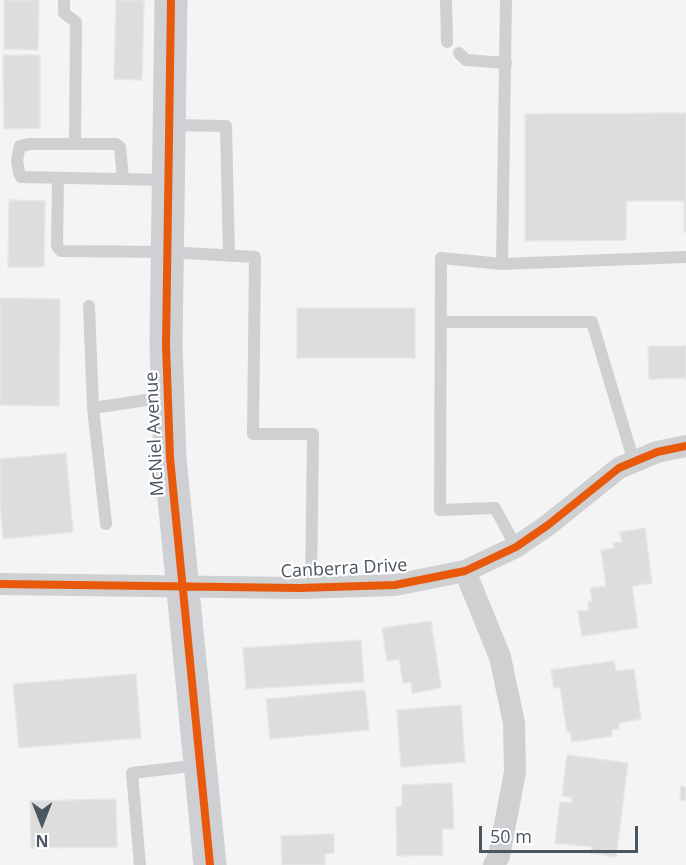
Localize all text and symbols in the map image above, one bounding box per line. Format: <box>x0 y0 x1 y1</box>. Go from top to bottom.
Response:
street label: McNiel Avenue <box>141 371 169 497</box>
street label: Canberra Drive <box>280 555 408 583</box>
north arrow <box>12 793 72 853</box>
scale bar <box>482 814 641 852</box>
text: 50 m <box>490 824 532 848</box>
text: N <box>36 830 49 852</box>

